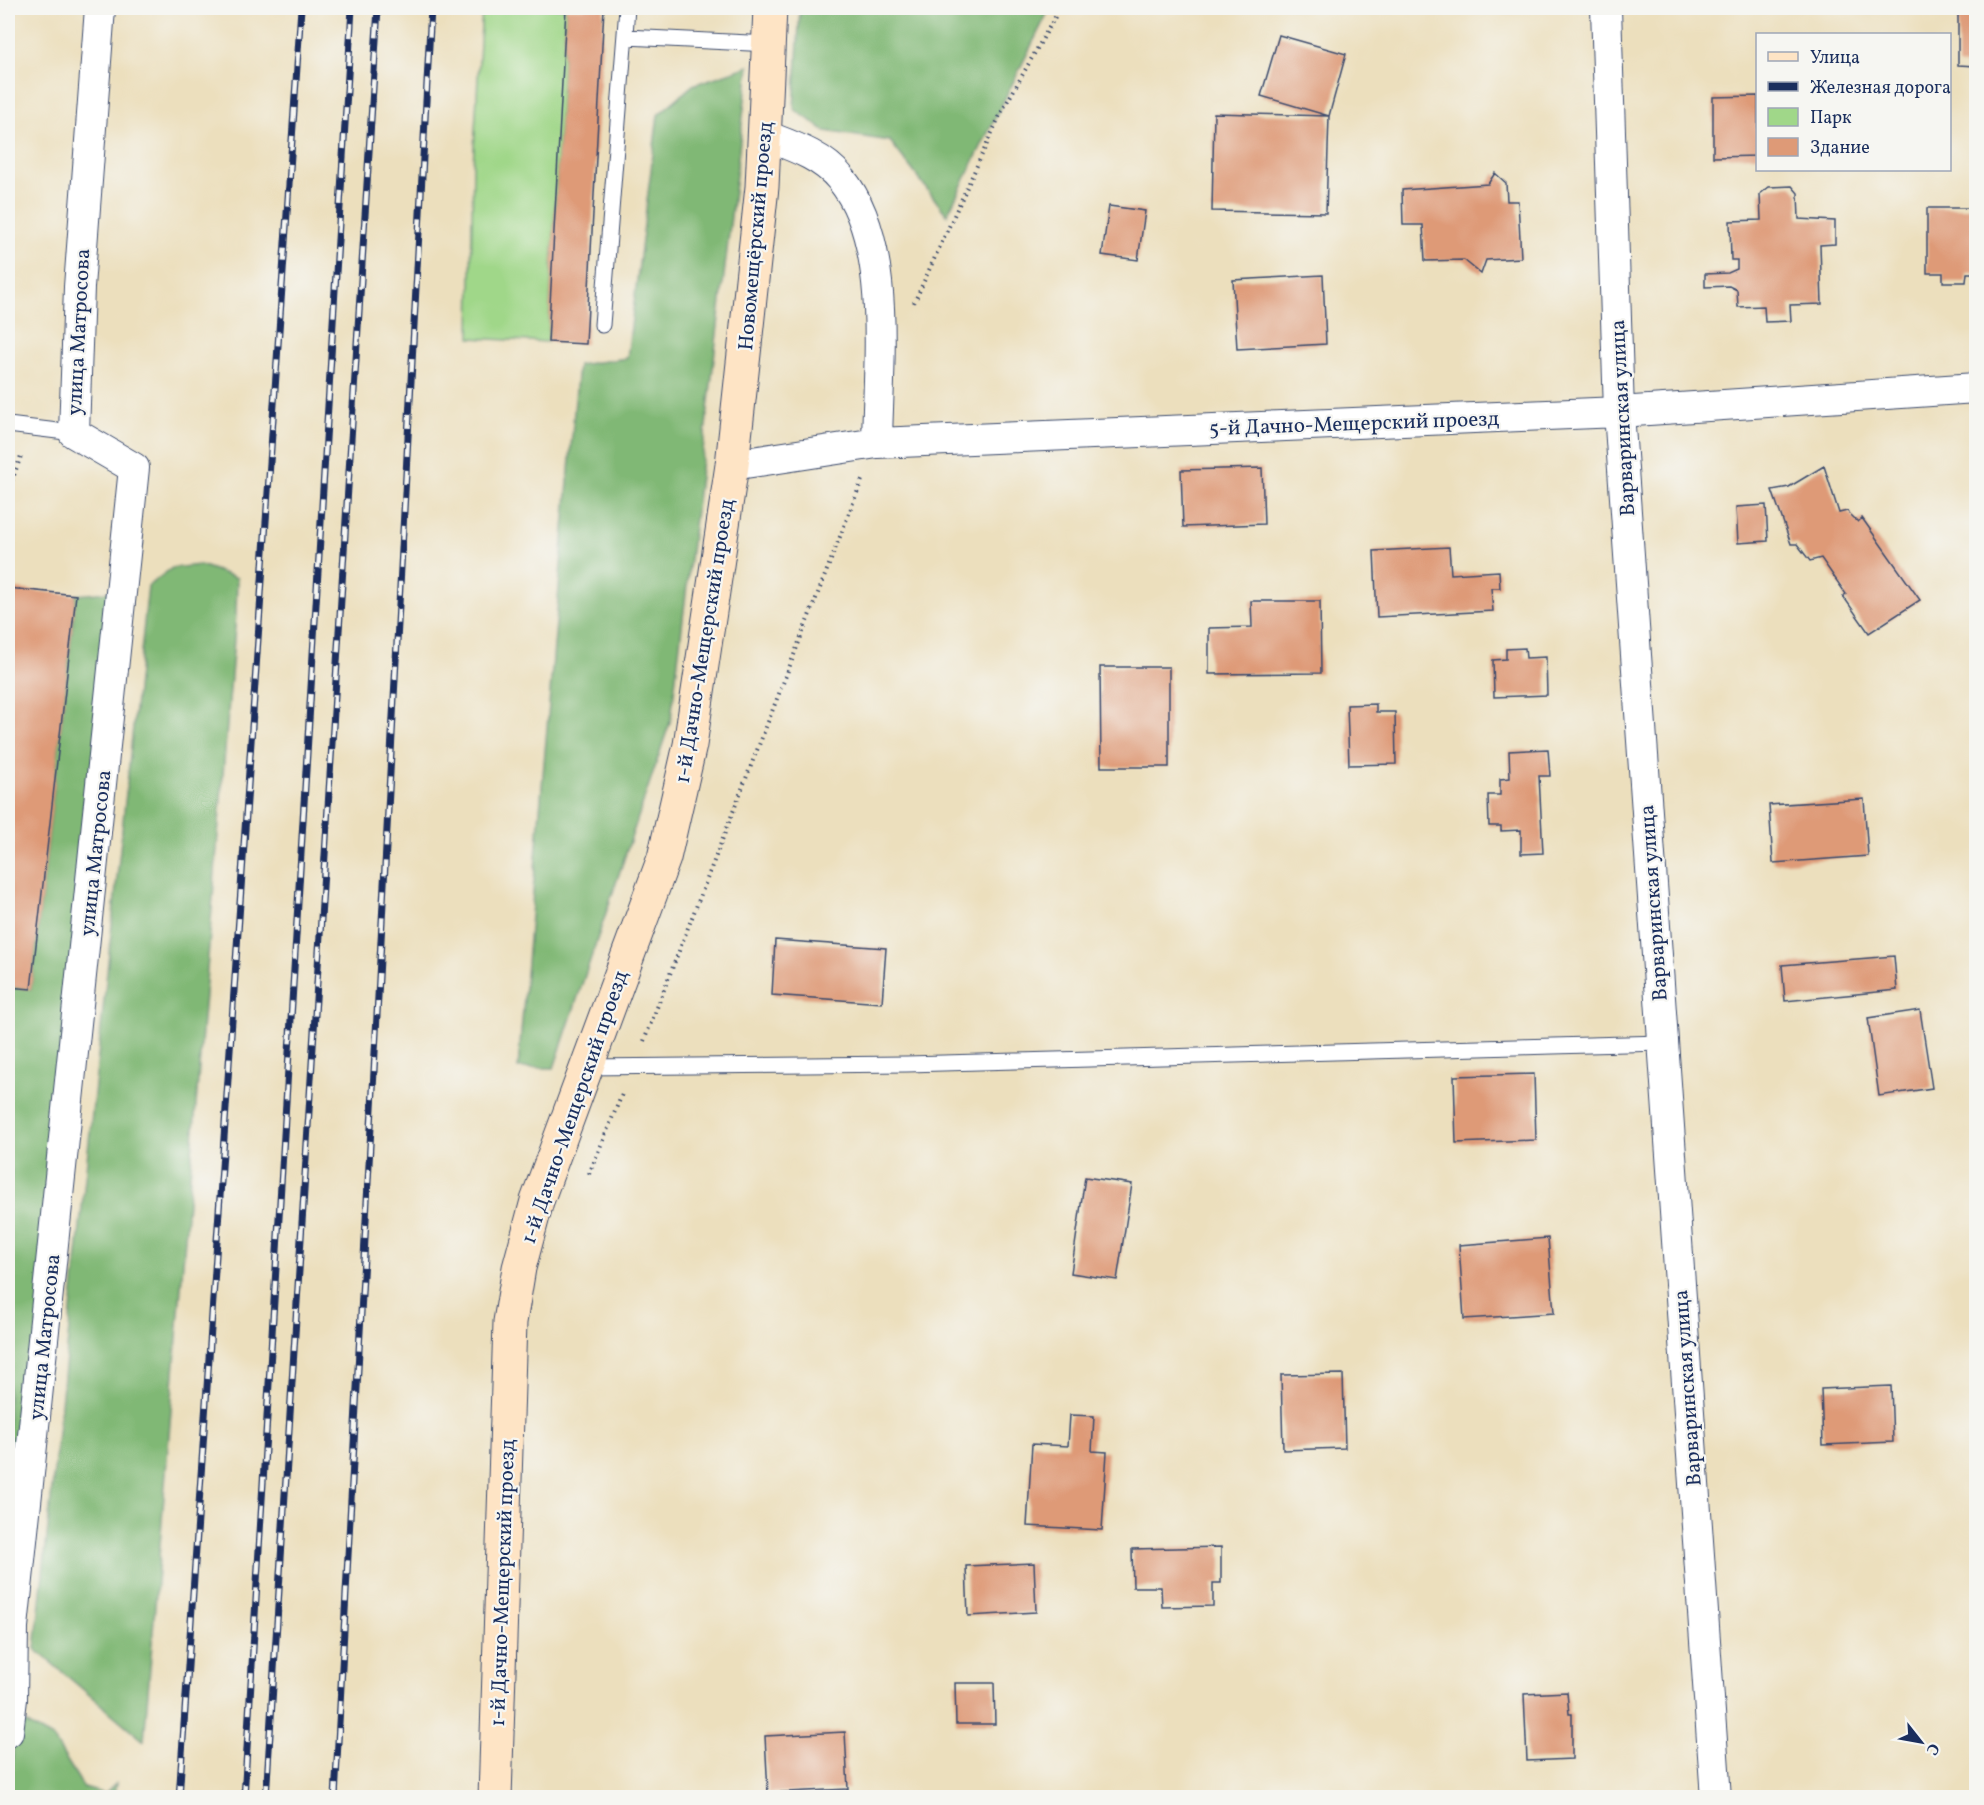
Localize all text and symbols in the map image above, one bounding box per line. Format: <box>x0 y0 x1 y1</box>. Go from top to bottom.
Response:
legend <box>1756 33 1951 171</box>
text: Улица <box>1810 46 1860 71</box>
text: Железная дорога <box>1810 76 1951 101</box>
text: Парк <box>1810 106 1852 131</box>
street label: Новомещёрский проезд <box>732 120 781 352</box>
text: Здание <box>1810 136 1870 161</box>
street label: улица Матросова <box>61 248 98 416</box>
street label: Варваринская улица <box>1604 319 1643 517</box>
street label: 5-й Дачно-Мещерский проезд <box>1208 405 1500 444</box>
street label: 1-й Дачно-Мещерский проезд <box>669 497 742 786</box>
street label: улица Матросова <box>73 769 120 938</box>
street label: Варваринская улица <box>1633 804 1676 1002</box>
street label: 1-й Дачно-Мещерский проезд <box>515 967 636 1248</box>
street label: улица Матросова <box>22 1253 69 1422</box>
street label: Варваринская улица <box>1667 1289 1710 1487</box>
street label: 1-й Дачно-Мещерский проезд <box>484 1439 523 1727</box>
north arrow <box>1891 1712 1951 1772</box>
text: С <box>1920 1739 1944 1759</box>

